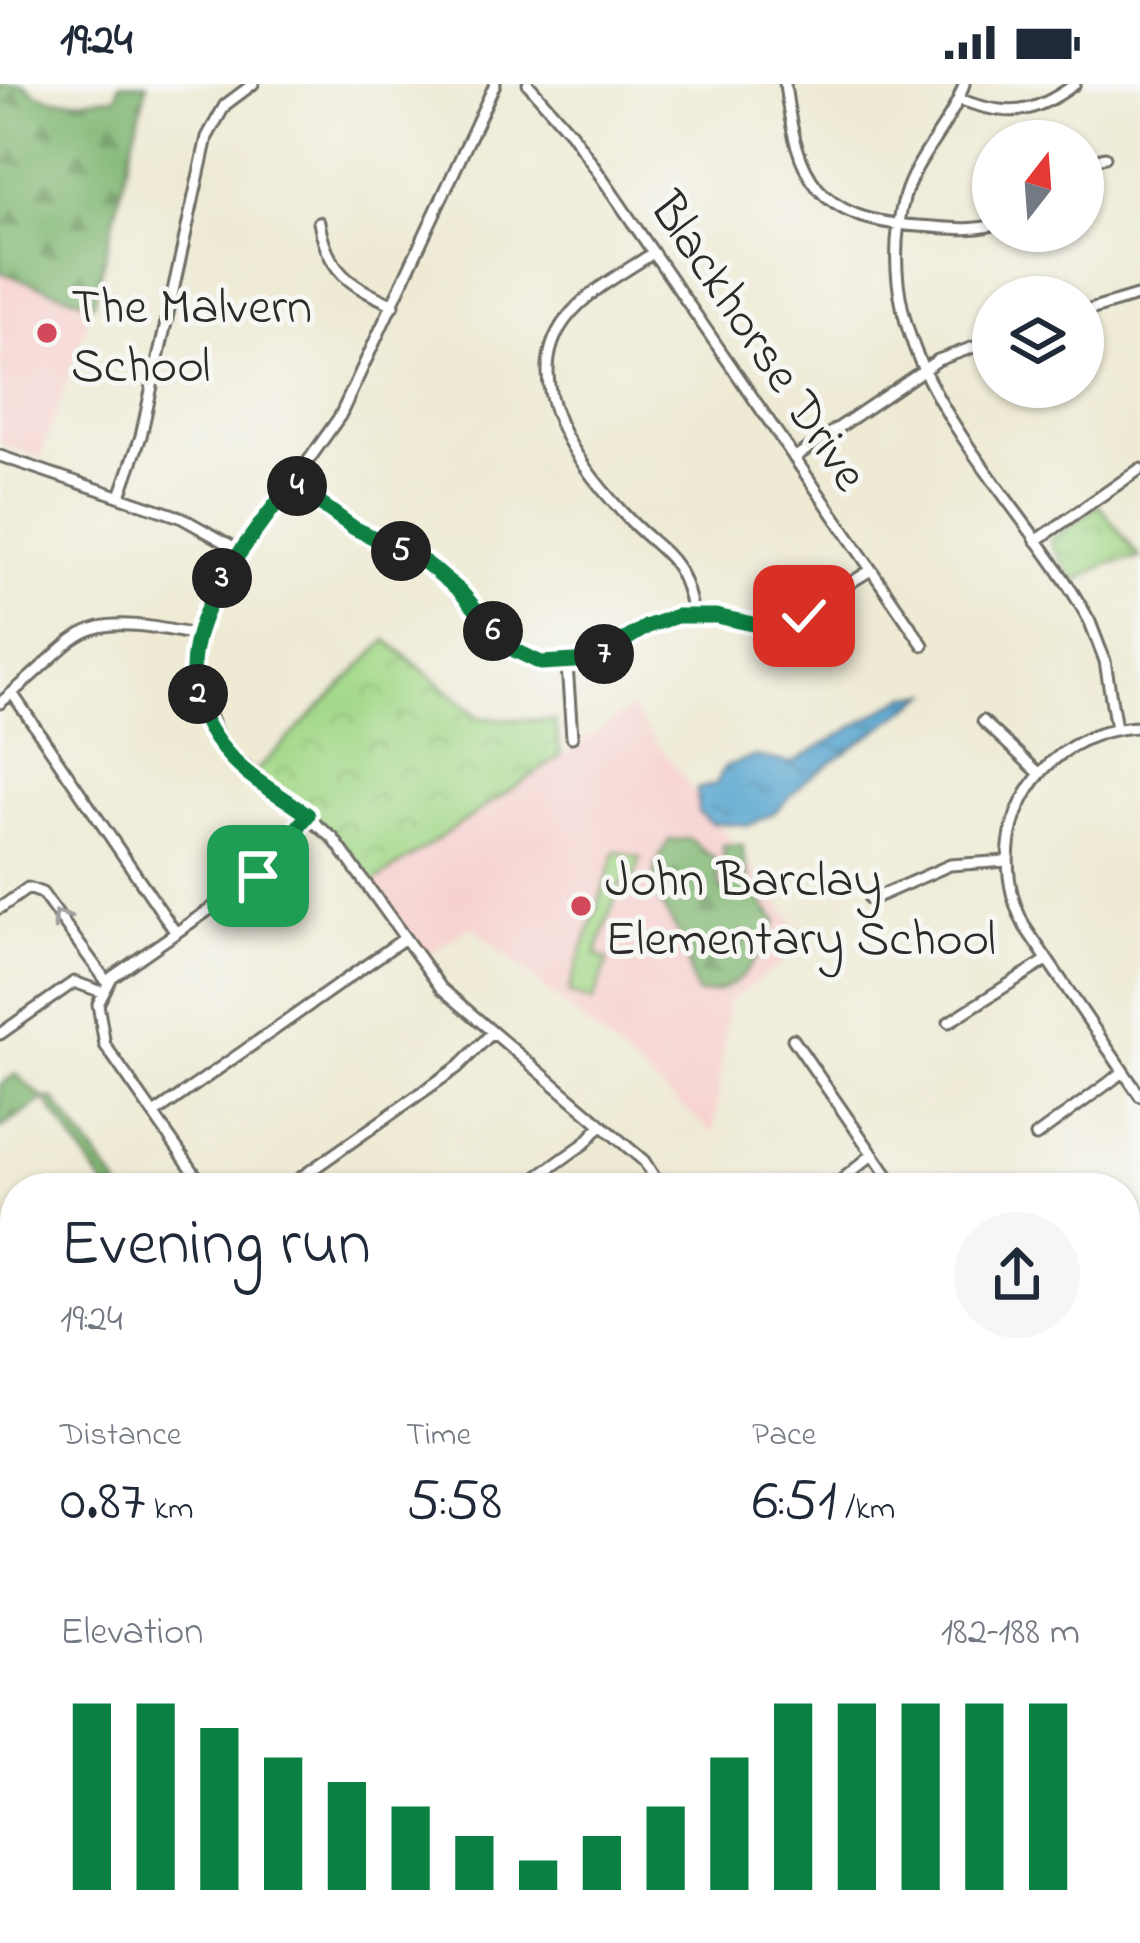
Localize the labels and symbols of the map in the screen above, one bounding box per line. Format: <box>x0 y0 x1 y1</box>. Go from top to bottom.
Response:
north arrow <box>972 120 1104 252</box>
street label: Blackhorse Drive <box>627 177 885 508</box>
place label: The Malvern School <box>71 272 312 406</box>
marker: The Malvern School <box>34 320 60 346</box>
pin: 4 <box>267 456 327 516</box>
pin: 5 <box>371 521 431 581</box>
pin: 3 <box>192 548 252 608</box>
pin <box>753 565 855 667</box>
pin: 6 <box>463 601 523 661</box>
pin: 7 <box>574 624 634 684</box>
pin: 2 <box>168 664 228 724</box>
pin <box>207 825 309 927</box>
place label: John Barclay Elementary School <box>605 845 996 979</box>
marker: John Barclay Elementary School <box>568 893 594 919</box>
one-way arrow <box>52 909 74 931</box>

